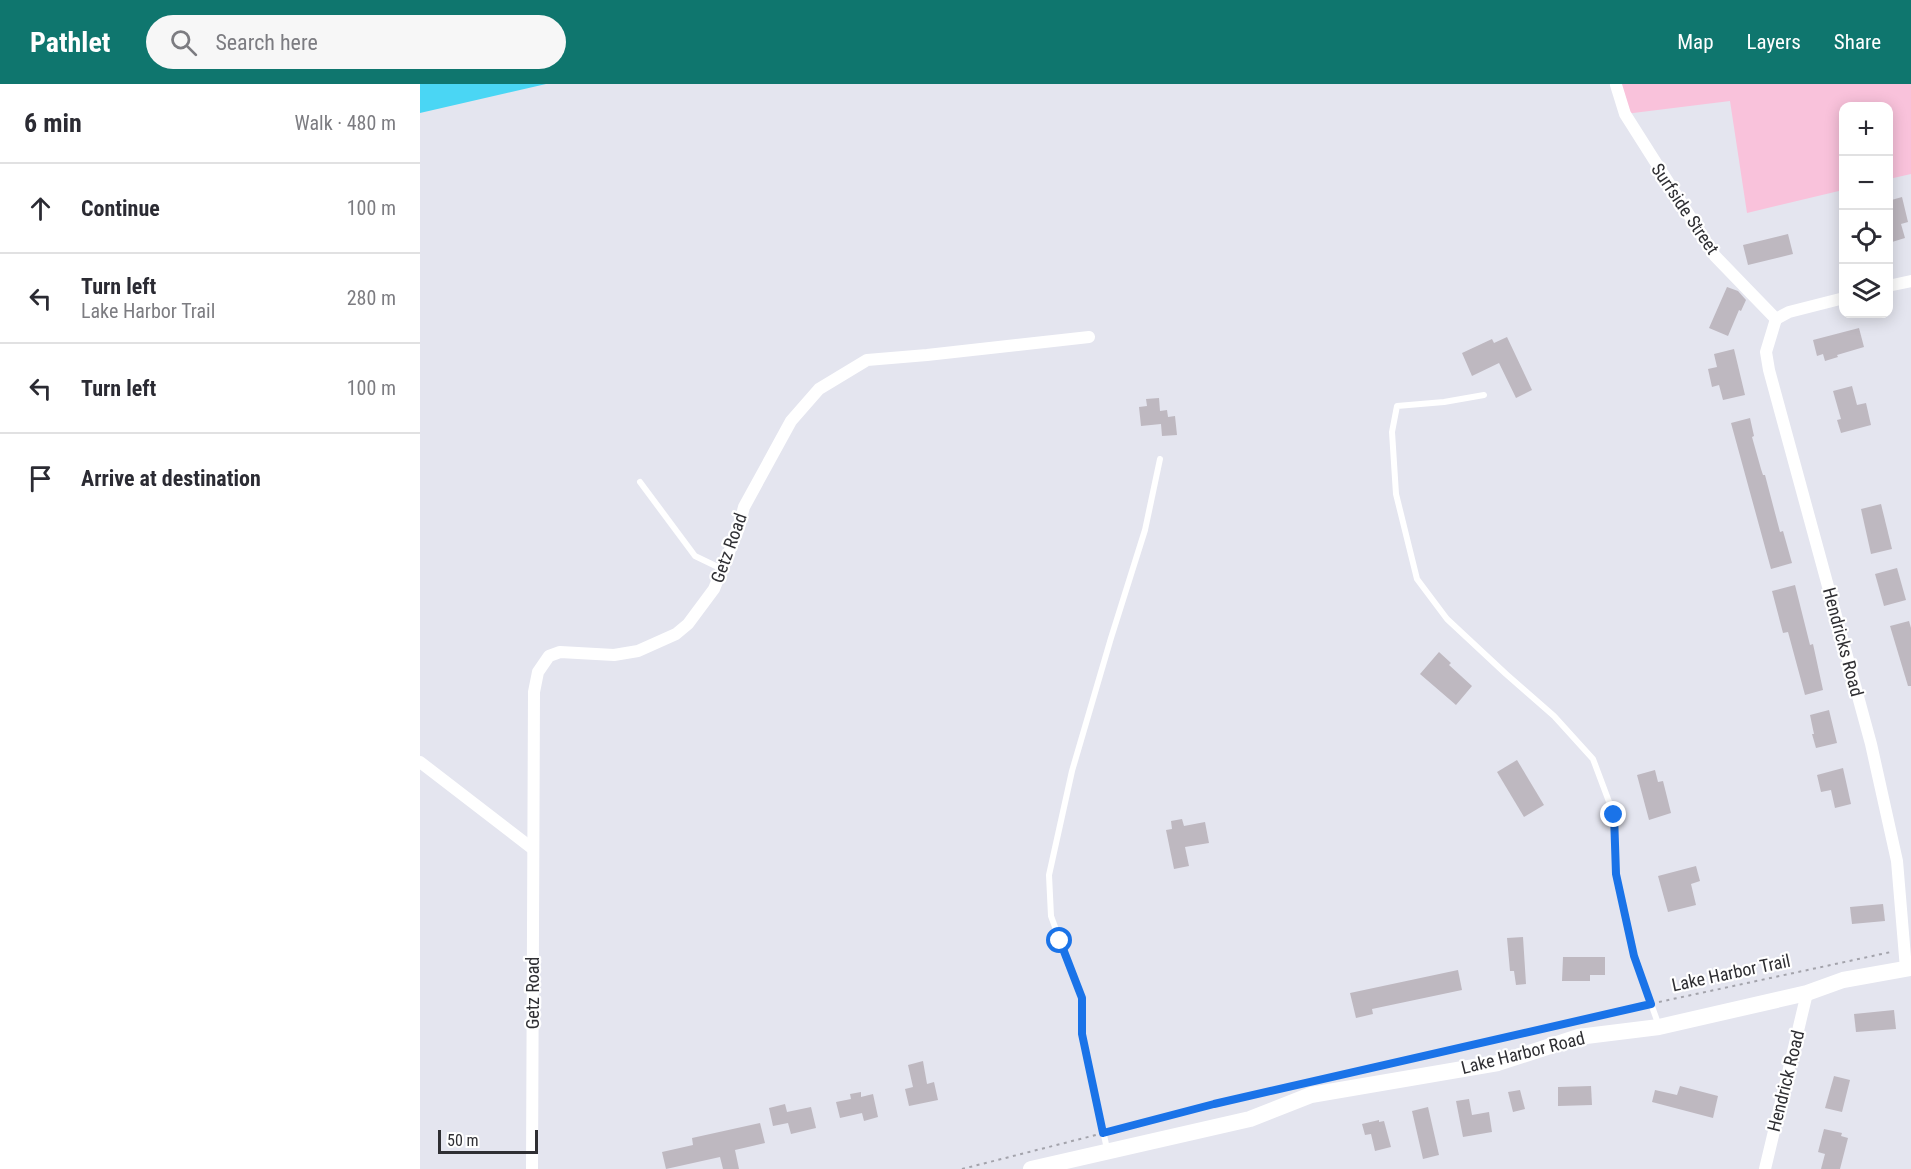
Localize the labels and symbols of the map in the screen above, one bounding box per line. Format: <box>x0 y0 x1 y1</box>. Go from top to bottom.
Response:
street label: Surfside Street <box>1647 159 1724 258</box>
street label: Getz Road <box>706 510 751 586</box>
street label: Hendricks Road <box>1819 585 1868 699</box>
route end <box>1600 801 1626 827</box>
route start <box>1046 927 1072 953</box>
street label: Lake Harbor Trail <box>1670 950 1792 995</box>
street label: Getz Road <box>522 957 543 1029</box>
street label: Lake Harbor Road <box>1459 1027 1587 1078</box>
street label: Hendrick Road <box>1763 1028 1808 1134</box>
scale bar <box>438 1127 538 1154</box>

